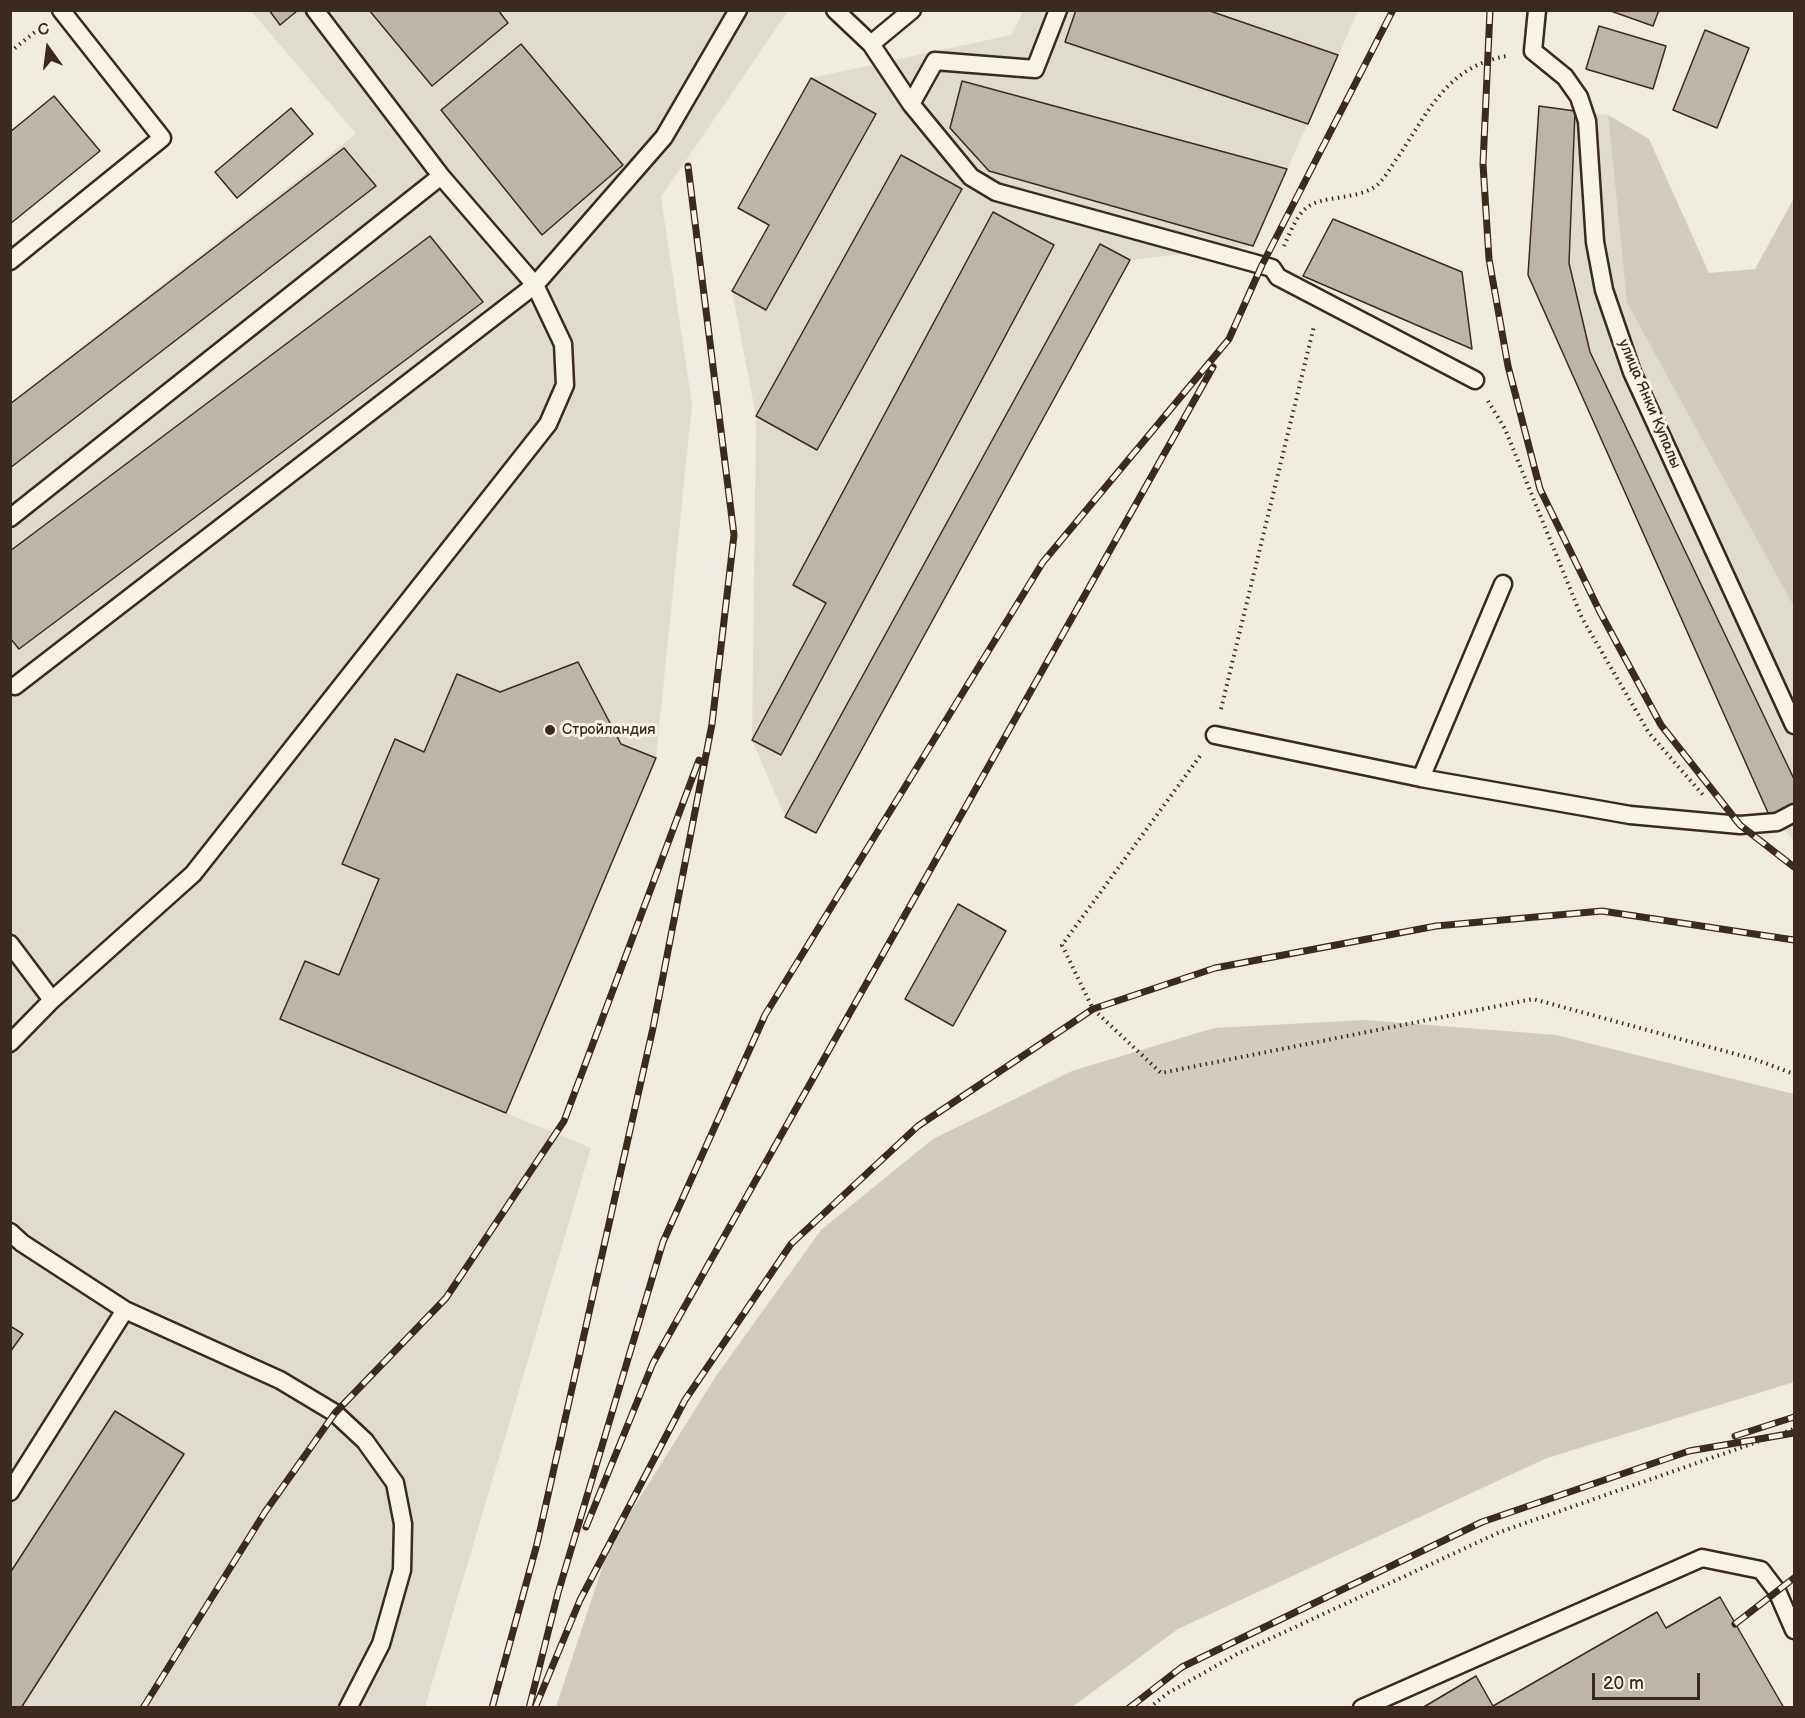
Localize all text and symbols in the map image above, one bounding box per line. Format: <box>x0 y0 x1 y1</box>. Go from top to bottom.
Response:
north arrow <box>18 18 78 78</box>
text: С <box>36 19 51 41</box>
street label: улица Янки Купалы <box>1614 337 1684 471</box>
place label: Стройландия <box>562 721 656 739</box>
marker: Стройландия <box>543 723 557 737</box>
scale bar <box>1595 1661 1703 1699</box>
text: 20 m <box>1603 1673 1644 1694</box>

